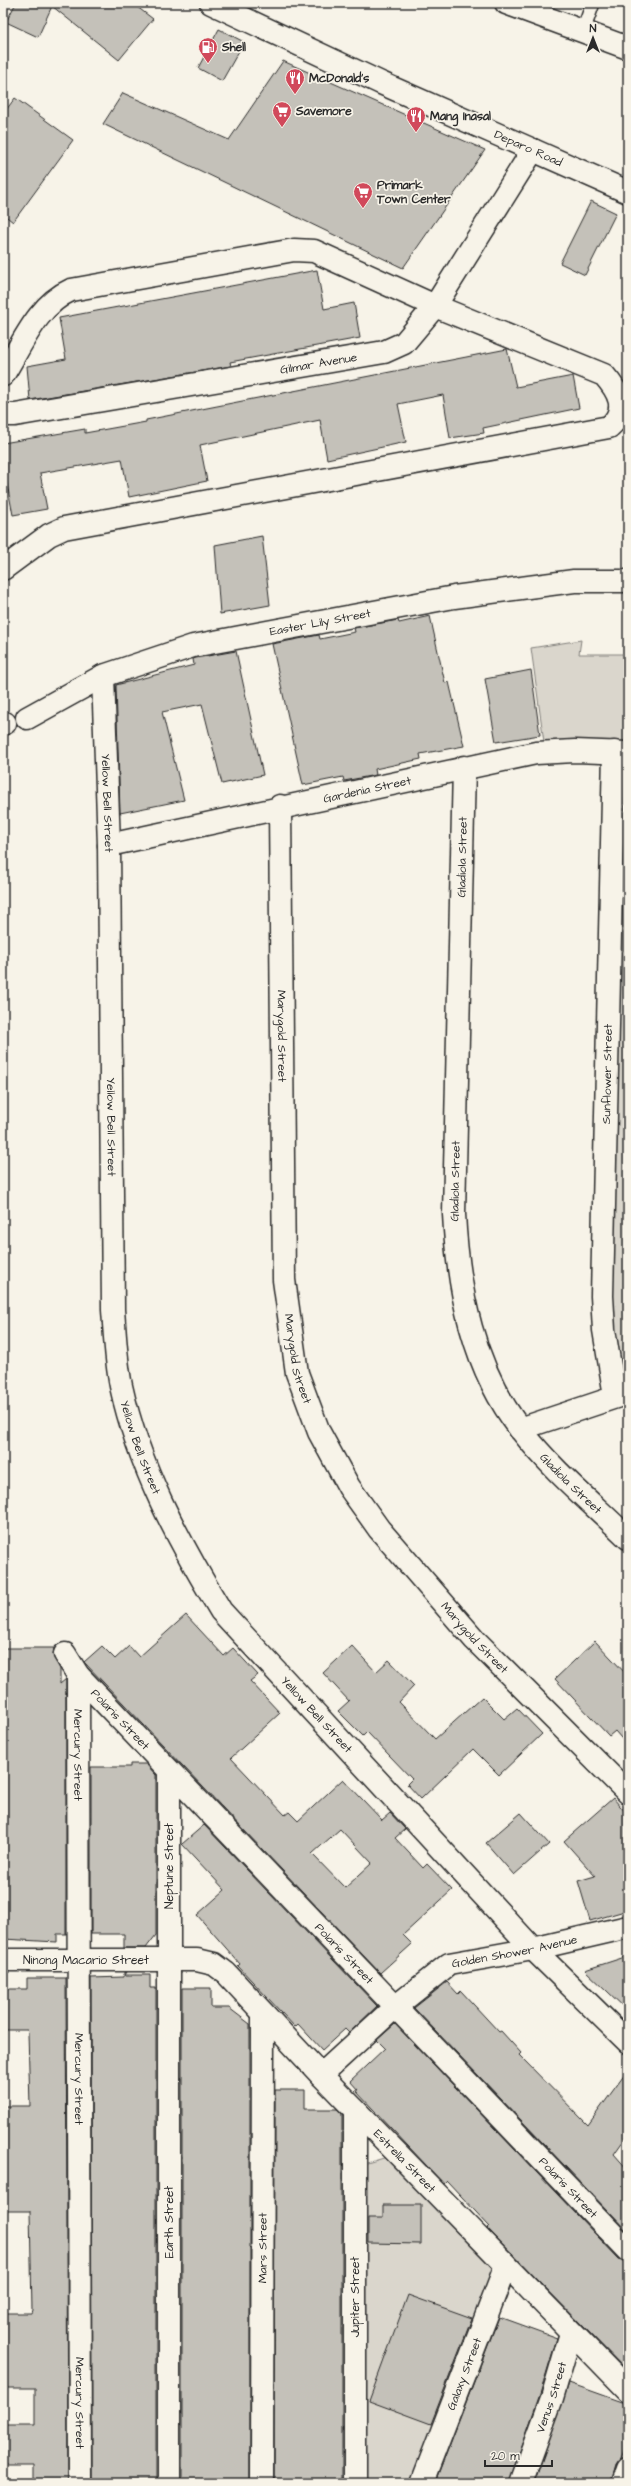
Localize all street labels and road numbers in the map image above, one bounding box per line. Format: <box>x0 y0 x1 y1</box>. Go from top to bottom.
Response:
street label: Deparo Road <box>491 126 565 171</box>
street label: Gilmar Avenue <box>279 349 359 379</box>
street label: Easter Lily Street <box>268 605 372 640</box>
street label: Yellow Bell Street <box>97 753 117 852</box>
street label: Gardenia Street <box>322 772 413 808</box>
street label: Gladiola Street <box>453 816 472 898</box>
street label: Marygold Street <box>272 990 290 1082</box>
street label: Sunflower Street <box>598 1024 617 1124</box>
street label: Yellow Bell Street <box>102 1077 120 1176</box>
street label: Gladiola Street <box>446 1140 465 1222</box>
street label: Marygold Street <box>280 1312 316 1406</box>
street label: Yellow Bell Street <box>116 1399 165 1497</box>
street label: Gladiola Street <box>536 1449 606 1518</box>
street label: Marygold Street <box>437 1598 512 1678</box>
street label: Yellow Bell Street <box>277 1673 356 1757</box>
street label: Polaris Street <box>87 1685 153 1754</box>
street label: Mercury Street <box>68 1709 86 1801</box>
street label: Neptune Street <box>161 1823 178 1909</box>
street label: Polaris Street <box>311 1919 377 1988</box>
street label: Golden Shower Avenue <box>450 1931 579 1972</box>
street label: Ninong Macario Street <box>23 1952 149 1970</box>
street label: Mercury Street <box>69 2033 87 2125</box>
street label: Estrella Street <box>369 2126 440 2197</box>
street label: Polaris Street <box>535 2154 601 2222</box>
street label: Earth Street <box>161 2186 178 2258</box>
street label: Mars Street <box>254 2213 272 2283</box>
street label: Jupiter Street <box>347 2256 364 2337</box>
street label: Galaxy Street <box>443 2335 486 2413</box>
street label: Mercury Street <box>70 2357 88 2449</box>
street label: Venus Street <box>532 2360 571 2435</box>

